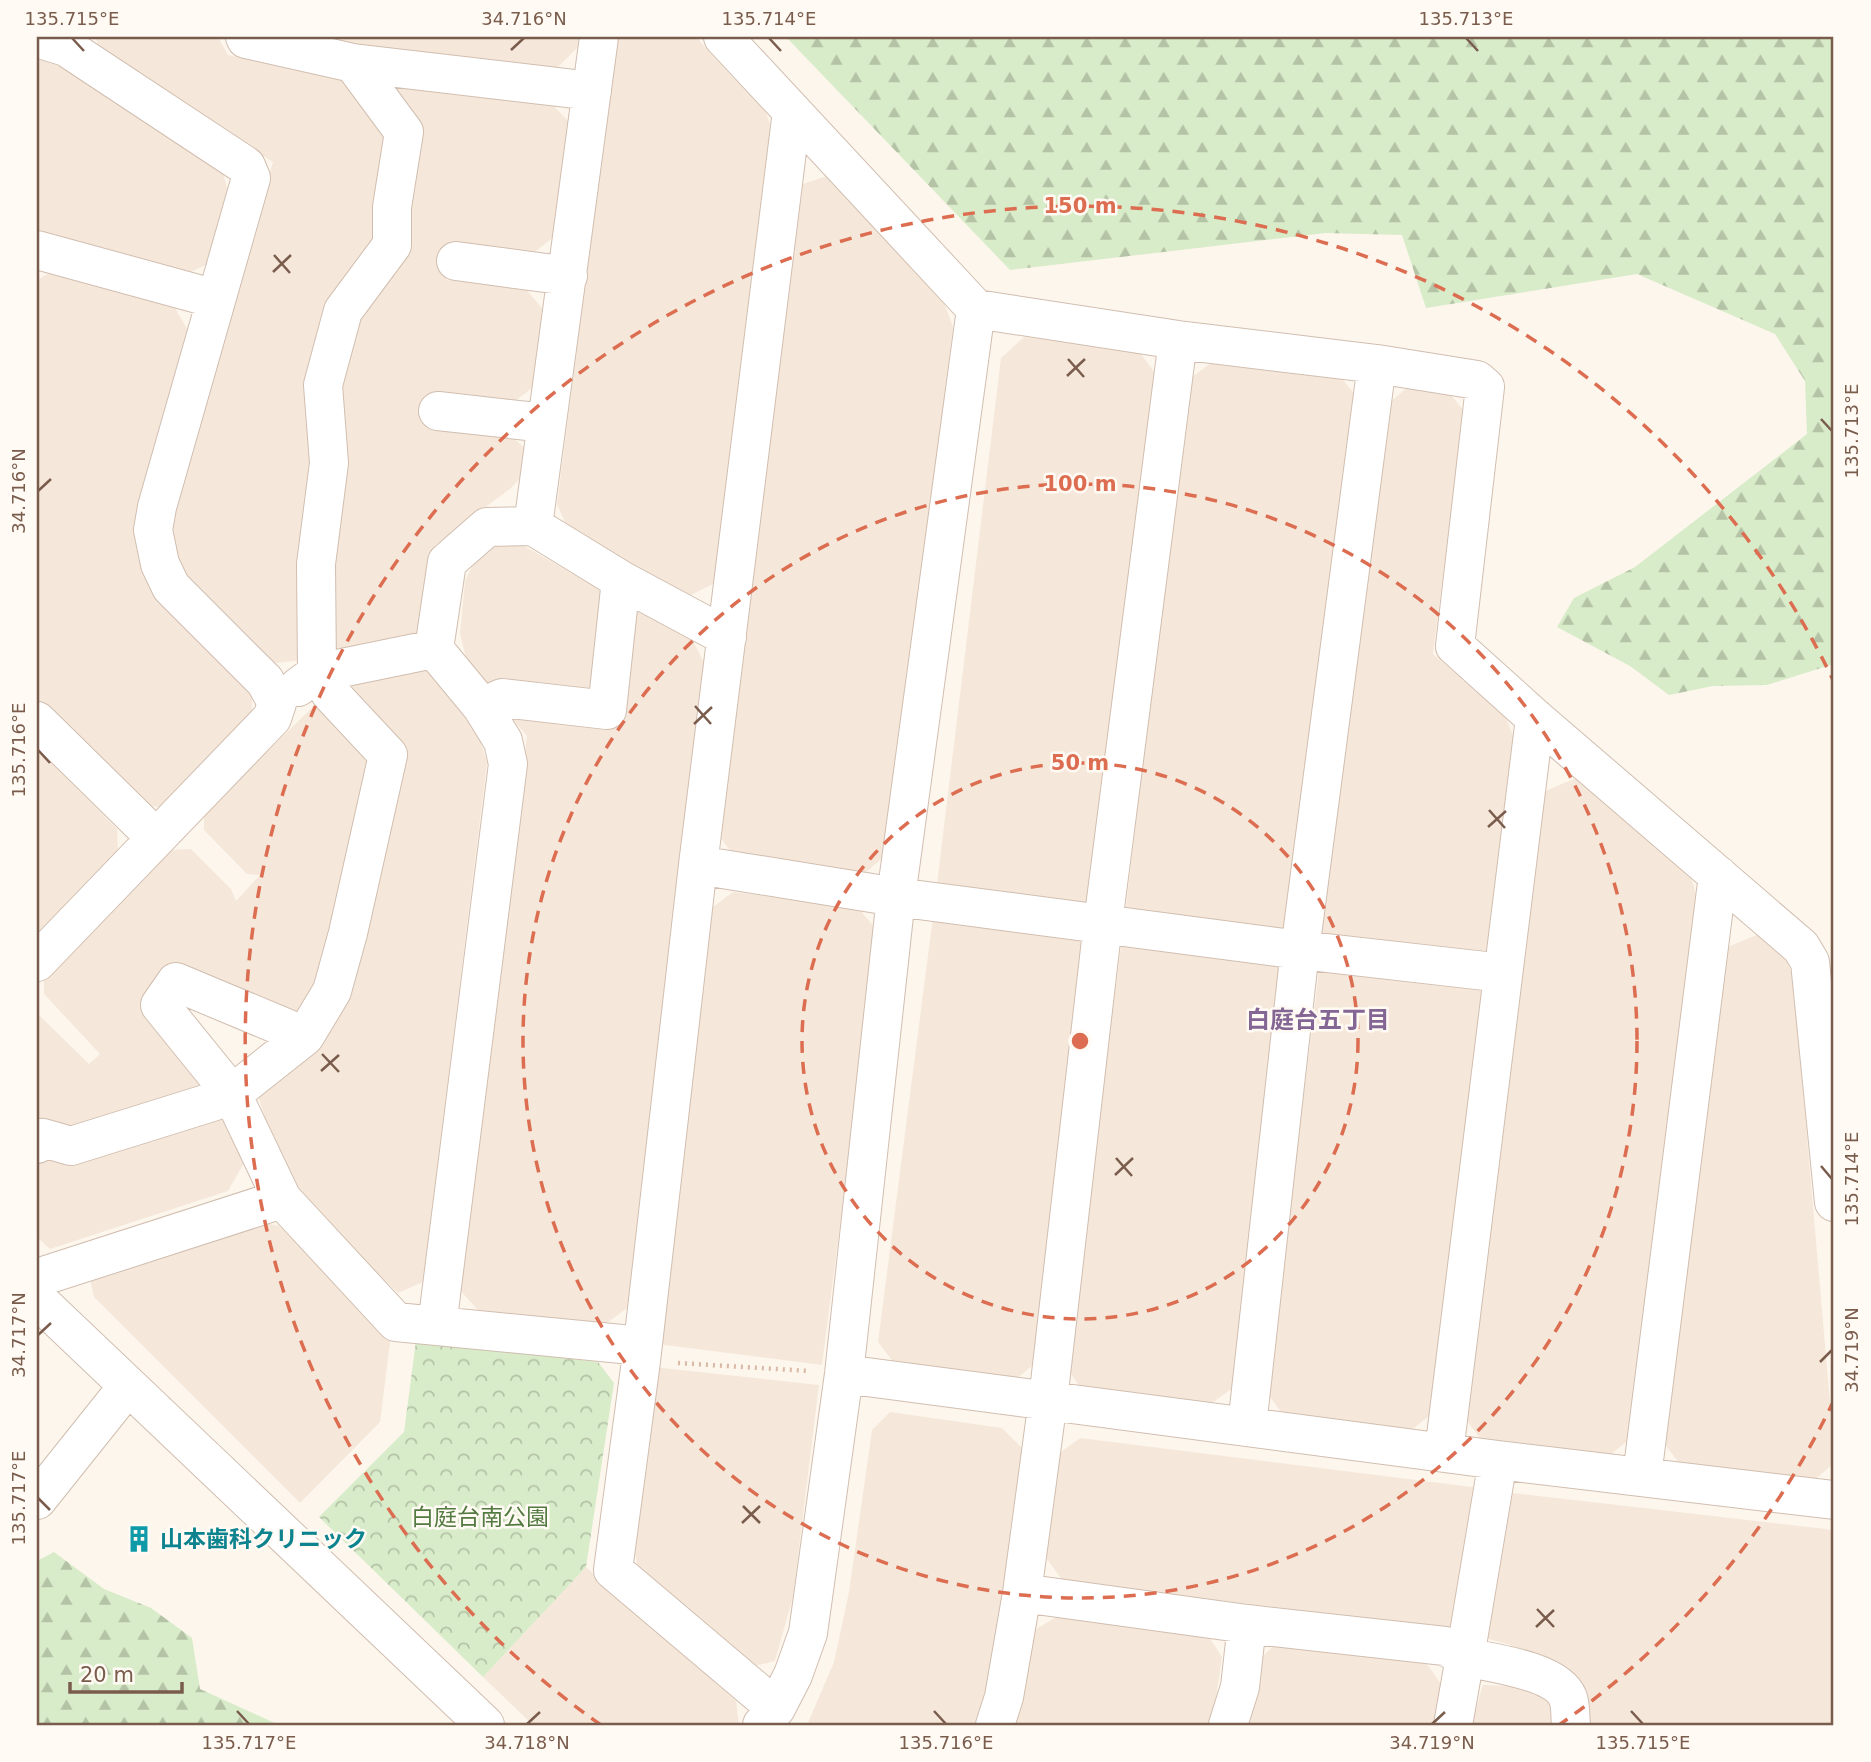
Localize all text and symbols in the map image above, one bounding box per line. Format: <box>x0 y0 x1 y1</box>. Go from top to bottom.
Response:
text: 135.715°E <box>25 8 119 29</box>
text: 34.716°N <box>481 8 567 29</box>
text: 135.714°E <box>722 8 816 29</box>
text: 135.713°E <box>1419 8 1513 29</box>
text: 150 m <box>1043 194 1117 218</box>
text: 135.713°E <box>1841 384 1862 478</box>
text: 34.716°N <box>8 448 29 534</box>
text: 100 m <box>1043 472 1117 496</box>
text: 135.716°E <box>8 703 29 797</box>
text: 50 m <box>1051 751 1109 775</box>
district label: 白庭台五丁目 <box>1246 1006 1390 1034</box>
centre of rings <box>1068 1029 1092 1053</box>
text: 135.714°E <box>1841 1132 1862 1226</box>
text: 34.717°N <box>8 1292 29 1378</box>
text: 34.719°N <box>1841 1307 1862 1393</box>
text: 135.717°E <box>8 1451 29 1545</box>
park label: 白庭台南公園 <box>411 1504 549 1530</box>
building icon: 山本歯科クリニック <box>124 1524 154 1554</box>
place label: 山本歯科クリニック <box>160 1526 367 1552</box>
scale bar <box>70 1650 182 1694</box>
text: 20 m <box>80 1663 134 1687</box>
text: 135.717°E <box>202 1732 296 1753</box>
text: 34.718°N <box>484 1732 570 1753</box>
text: 135.716°E <box>899 1732 993 1753</box>
text: 34.719°N <box>1389 1732 1475 1753</box>
text: 135.715°E <box>1596 1732 1690 1753</box>

